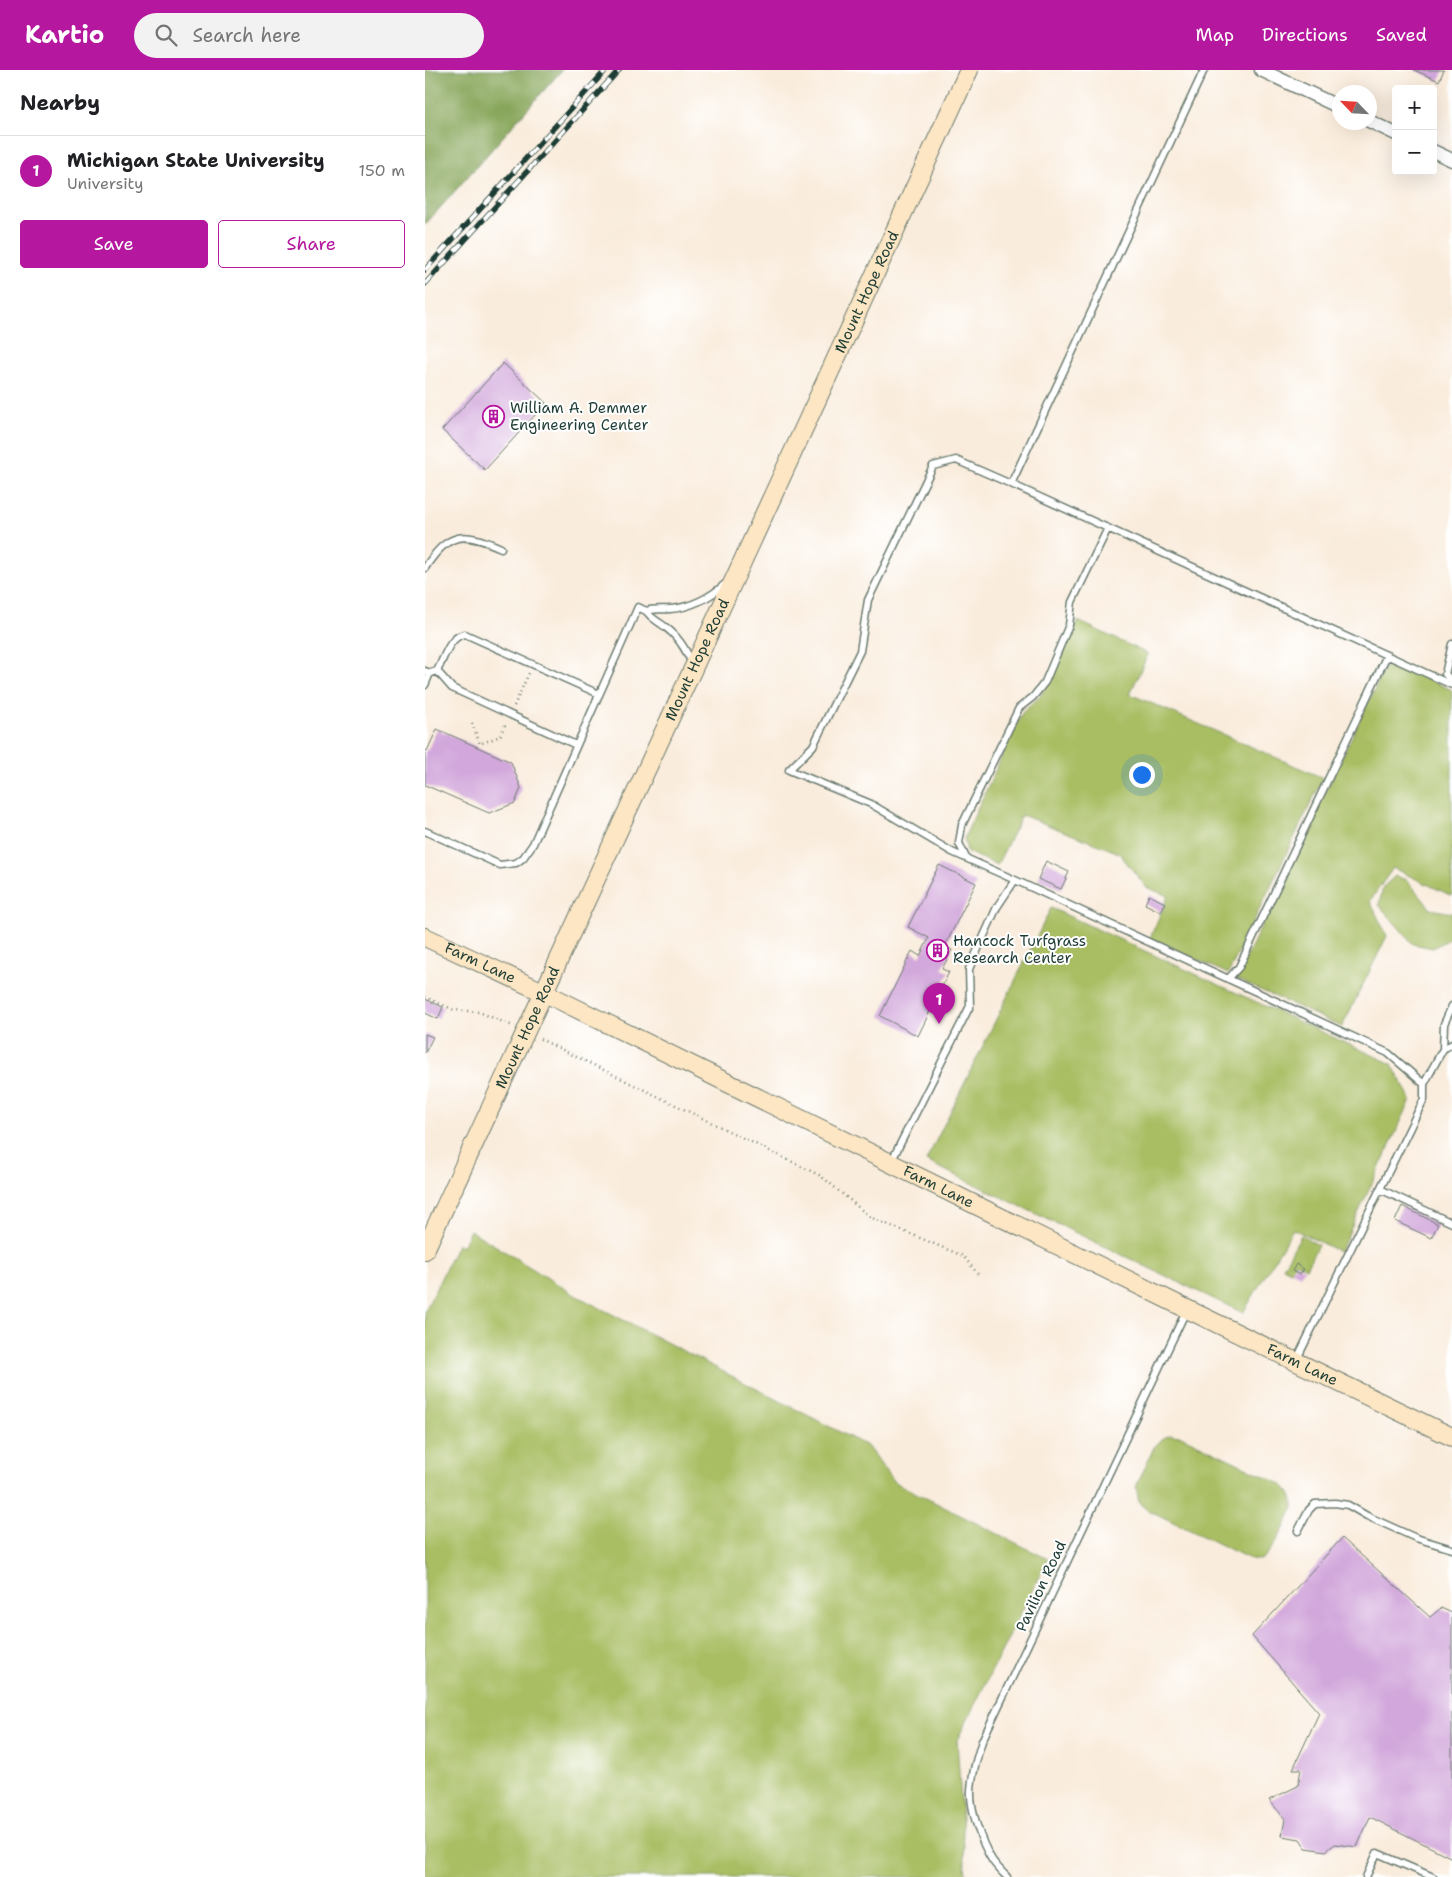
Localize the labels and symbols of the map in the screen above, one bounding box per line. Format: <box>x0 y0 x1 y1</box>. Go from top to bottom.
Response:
north arrow <box>1332 85 1377 130</box>
street label: Mount Hope Road <box>830 227 904 356</box>
place label: William A. Demmer Engineering Center <box>510 398 649 435</box>
building icon: William A. Demmer Engineering Center <box>482 405 506 429</box>
street label: Mount Hope Road <box>660 595 734 724</box>
your location <box>1129 762 1155 788</box>
place label: Hancock Turfgrass Research Center <box>953 931 1086 968</box>
street label: Farm Lane <box>441 938 519 988</box>
building icon: Hancock Turfgrass Research Center <box>925 938 949 962</box>
street label: Mount Hope Road <box>491 963 565 1092</box>
pin: 1 <box>923 983 955 1024</box>
street label: Farm Lane <box>900 1161 977 1213</box>
street label: Farm Lane <box>1263 1339 1341 1390</box>
street label: Pavilion Road <box>1011 1537 1071 1635</box>

